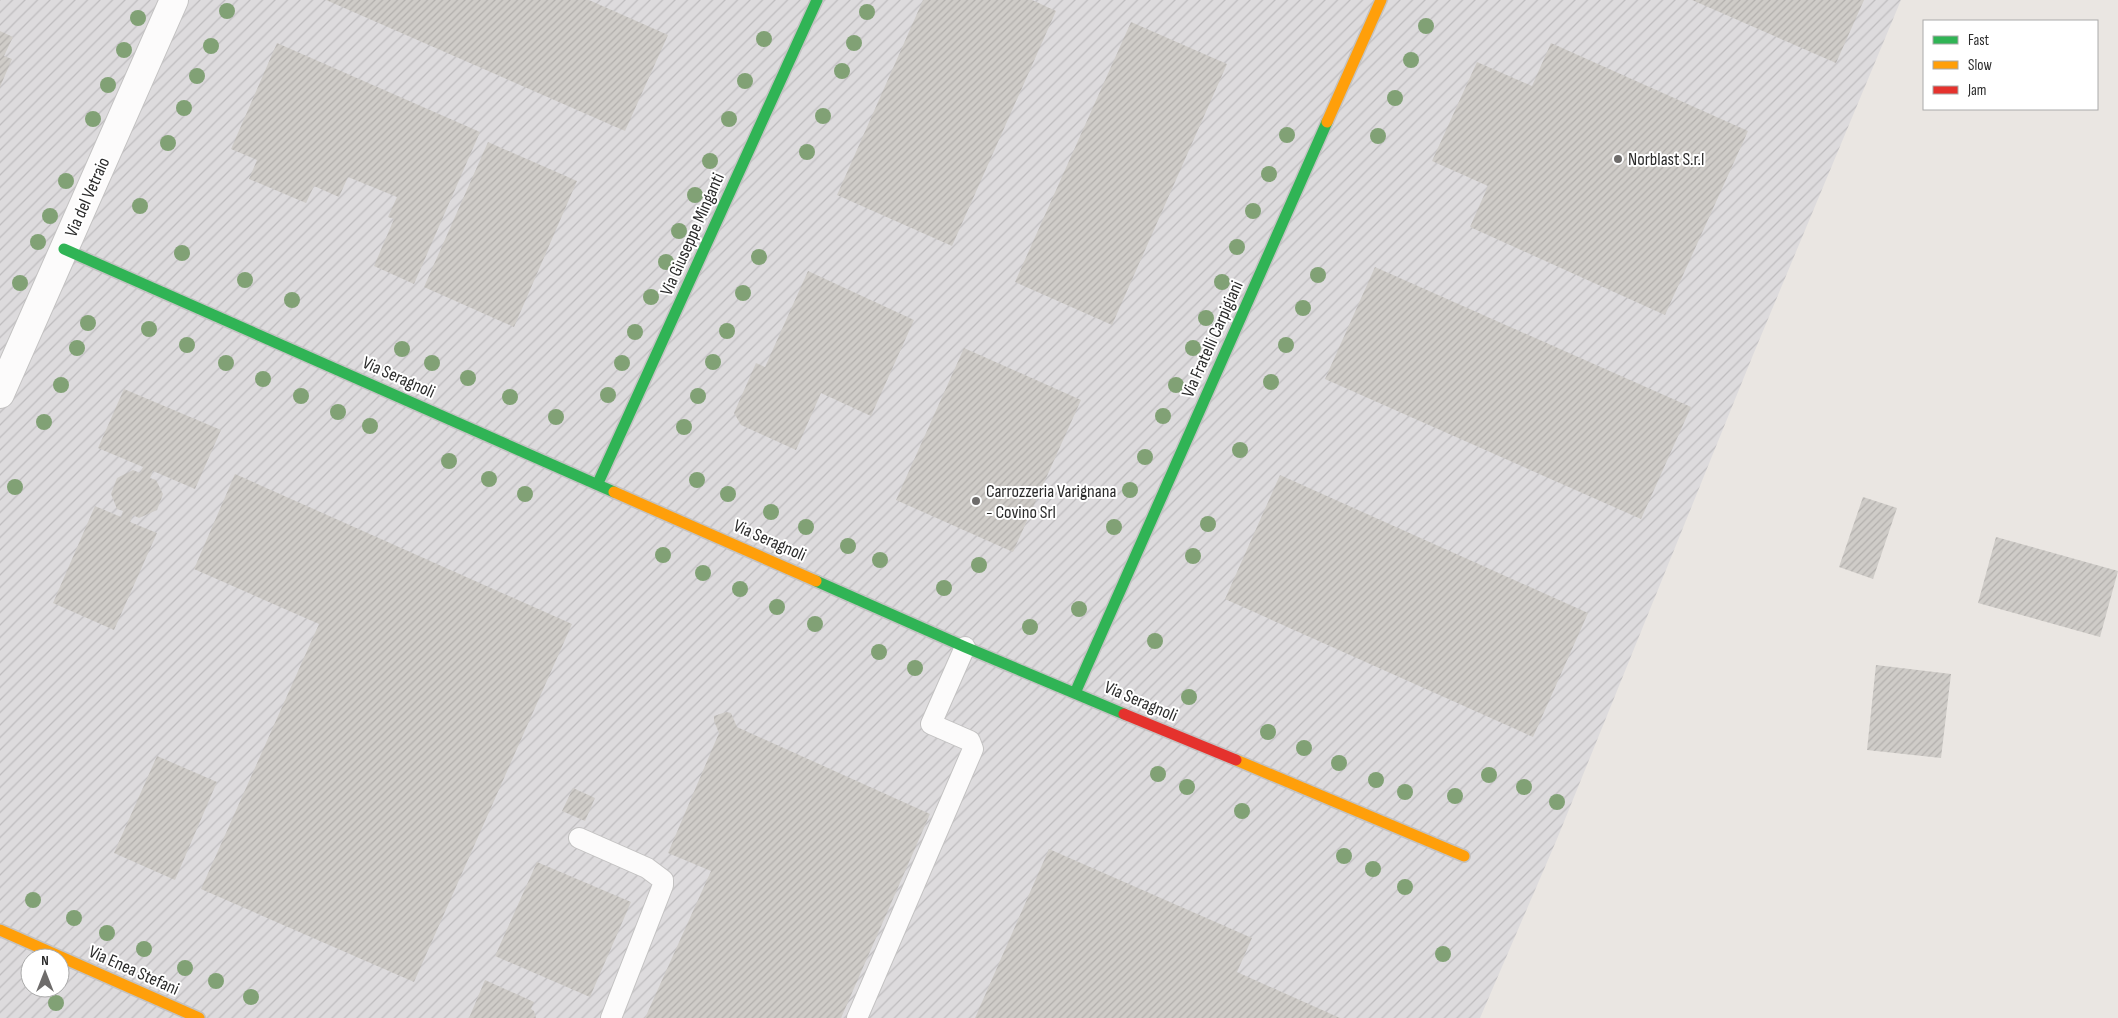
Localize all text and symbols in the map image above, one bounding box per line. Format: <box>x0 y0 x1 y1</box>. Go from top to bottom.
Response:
legend <box>1923 20 2098 110</box>
text: Fast <box>1968 31 1990 50</box>
text: Slow <box>1968 56 1992 75</box>
text: Jam <box>1967 81 1986 100</box>
place label: Norblast S.r.l <box>1628 149 1704 170</box>
marker: Norblast S.r.l <box>1612 153 1624 165</box>
street label: Via del Vetraio <box>61 154 114 240</box>
street label: Via Giuseppe Minganti <box>656 170 729 299</box>
street label: Via Fratelli Carpigiani <box>1177 278 1248 401</box>
street label: Via Seragnoli <box>359 352 438 403</box>
place label: Carrozzeria Varignana - Covino Srl <box>986 481 1116 523</box>
marker: Carrozzeria Varignana - Covino Srl <box>970 495 982 507</box>
street label: Via Seragnoli <box>730 515 809 566</box>
street label: Via Seragnoli <box>1101 677 1181 726</box>
street label: Via Enea Stefani <box>85 941 182 1000</box>
north arrow <box>20 948 70 998</box>
text: N <box>41 952 49 969</box>

